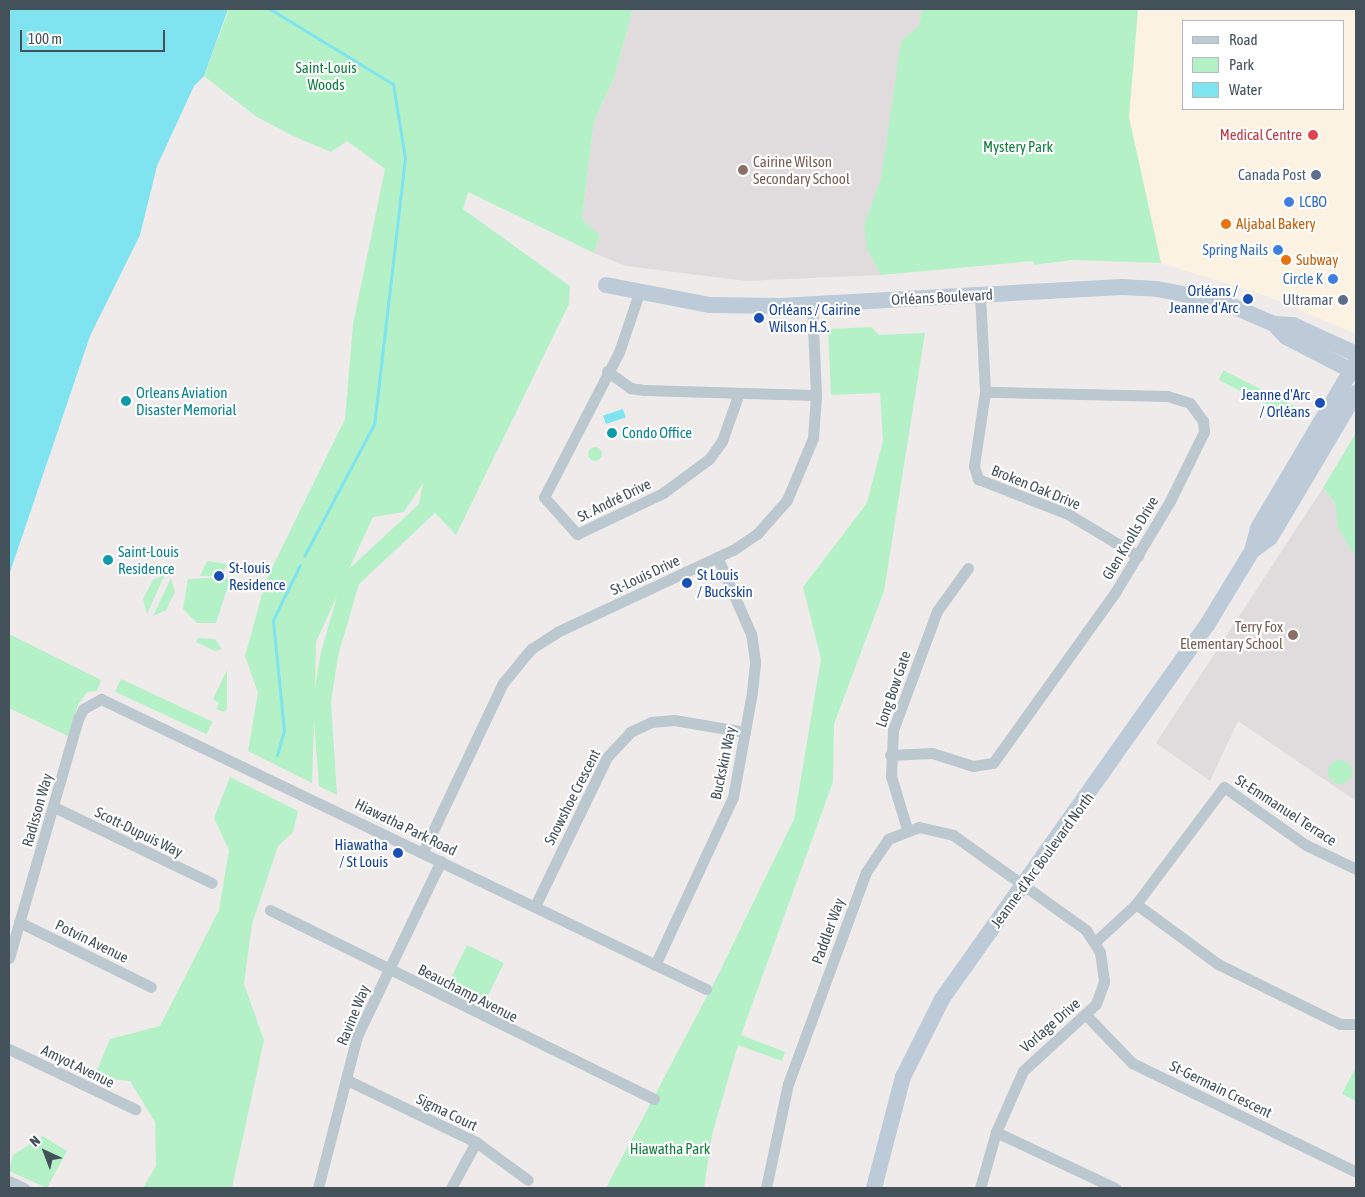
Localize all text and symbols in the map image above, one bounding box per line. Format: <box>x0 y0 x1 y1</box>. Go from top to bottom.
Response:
scale bar <box>22 20 168 52</box>
legend <box>1182 20 1345 110</box>
text: 100 m <box>28 30 62 47</box>
text: Road <box>1229 31 1258 48</box>
text: Park <box>1229 56 1254 73</box>
park label: Saint-Louis Woods <box>296 58 356 93</box>
text: Water <box>1229 81 1262 98</box>
place label: Medical Centre <box>1220 126 1302 144</box>
marker: Medical Centre <box>1306 128 1320 142</box>
park label: Mystery Park <box>983 138 1053 156</box>
place label: Cairine Wilson Secondary School <box>753 152 850 187</box>
marker: Cairine Wilson Secondary School <box>737 164 749 176</box>
place label: Canada Post <box>1238 166 1306 184</box>
marker: Canada Post <box>1310 169 1322 181</box>
place label: LCBO <box>1299 193 1327 211</box>
marker: LCBO <box>1283 196 1295 208</box>
place label: Aljabal Bakery <box>1236 215 1316 233</box>
marker: Aljabal Bakery <box>1220 218 1232 230</box>
place label: Spring Nails <box>1202 241 1268 259</box>
marker: Spring Nails <box>1272 244 1284 256</box>
place label: Subway <box>1296 251 1338 269</box>
marker: Subway <box>1280 254 1292 266</box>
place label: Circle K <box>1283 270 1323 288</box>
marker: Circle K <box>1327 273 1339 285</box>
place label: Orléans / Jeanne d'Arc <box>1169 281 1238 316</box>
street label: Orléans Boulevard <box>891 285 993 309</box>
place label: Ultramar <box>1283 291 1333 309</box>
marker: Orléans / Jeanne d'Arc <box>1242 293 1254 305</box>
marker: Ultramar <box>1337 294 1349 306</box>
place label: Orléans / Cairine Wilson H.S. <box>769 300 861 335</box>
marker: Orléans / Cairine Wilson H.S. <box>753 312 765 324</box>
place label: Orleans Aviation Disaster Memorial <box>136 383 236 418</box>
place label: Jeanne d'Arc / Orléans <box>1241 385 1310 420</box>
marker: Orleans Aviation Disaster Memorial <box>120 395 132 407</box>
marker: Jeanne d'Arc / Orléans <box>1314 397 1326 409</box>
place label: Condo Office <box>622 424 692 442</box>
marker: Condo Office <box>606 427 618 439</box>
street label: Broken Oak Drive <box>989 461 1083 513</box>
street label: St. André Drive <box>574 474 654 526</box>
street label: Glen Knolls Drive <box>1098 493 1162 583</box>
place label: Saint-Louis Residence <box>118 542 179 577</box>
street label: St-Louis Drive <box>607 551 683 599</box>
marker: Saint-Louis Residence <box>102 554 114 566</box>
place label: St-louis Residence <box>229 558 286 593</box>
place label: St Louis / Buckskin <box>697 565 753 600</box>
marker: St-louis Residence <box>213 570 225 582</box>
marker: St Louis / Buckskin <box>681 577 693 589</box>
place label: Terry Fox Elementary School <box>1180 617 1283 652</box>
marker: Terry Fox Elementary School <box>1287 629 1299 641</box>
street label: Long Bow Gate <box>872 648 914 730</box>
street label: Buckskin Way <box>706 725 740 801</box>
street label: Snowshoe Crescent <box>540 746 604 848</box>
street label: Radisson Way <box>18 771 56 849</box>
street label: St-Emmanuel Terrace <box>1232 771 1340 849</box>
street label: Jeanne-d'Arc Boulevard North <box>987 789 1097 931</box>
street label: Hiawatha Park Road <box>352 795 460 859</box>
street label: Scott-Dupuis Way <box>92 803 186 861</box>
place label: Hiawatha / St Louis <box>335 835 388 870</box>
marker: Hiawatha / St Louis <box>392 847 404 859</box>
street label: Paddler Way <box>808 896 848 966</box>
street label: Potvin Avenue <box>53 916 131 966</box>
street label: Beauchamp Avenue <box>415 960 521 1026</box>
street label: Ravine Way <box>333 982 373 1048</box>
street label: Vorlage Drive <box>1016 994 1084 1056</box>
street label: Amyot Avenue <box>38 1041 118 1091</box>
street label: St-Germain Crescent <box>1167 1057 1275 1121</box>
street label: Sigma Court <box>414 1090 480 1134</box>
north arrow <box>20 1127 70 1177</box>
text: N <box>26 1132 43 1150</box>
park label: Hiawatha Park <box>630 1140 710 1158</box>

